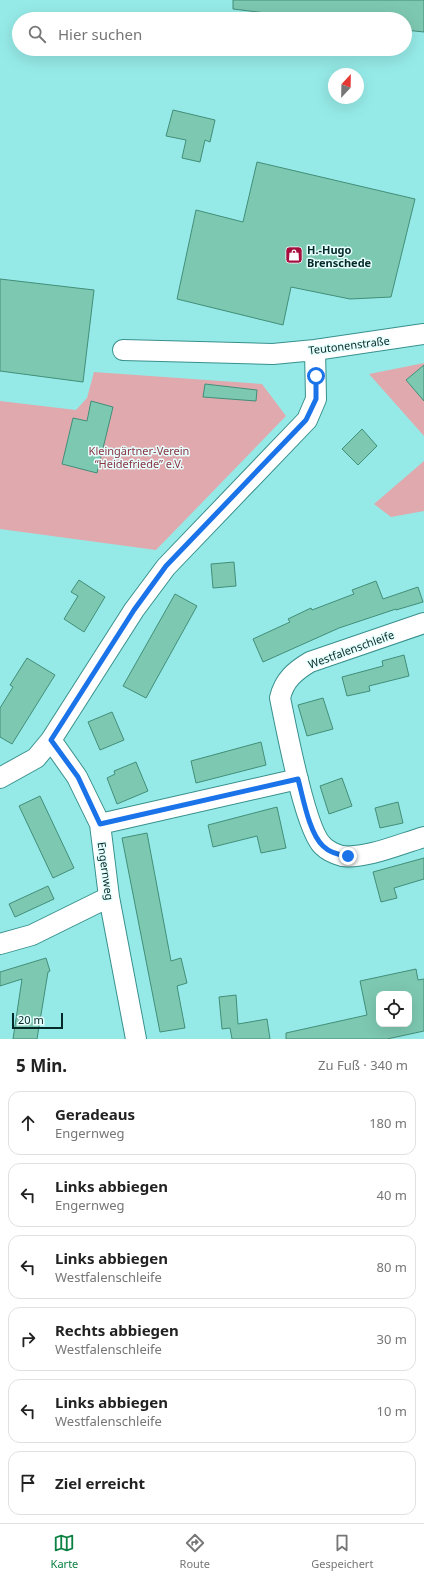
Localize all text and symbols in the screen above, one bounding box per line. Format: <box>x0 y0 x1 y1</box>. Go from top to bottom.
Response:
search box <box>12 12 412 56</box>
icon: search <box>26 23 48 45</box>
text: Hier suchen <box>58 24 142 44</box>
north arrow <box>328 68 364 104</box>
place label: H.-Hugo Brenschede <box>307 242 372 270</box>
shop icon: H.-Hugo Brenschede <box>284 245 304 265</box>
street label: Teutonenstraße <box>308 333 390 357</box>
route start <box>307 367 325 385</box>
park label: Kleingärtner-Verein “Heidefriede” e.V. <box>89 443 189 471</box>
street label: Westfalenschleife <box>306 626 396 672</box>
street label: Engernweg <box>94 841 118 901</box>
route end <box>339 847 357 865</box>
map controls <box>376 991 412 1027</box>
button: locate <box>376 991 412 1027</box>
scale bar <box>12 1011 63 1030</box>
text: 20 m <box>18 1012 44 1027</box>
text: 5 Min. <box>16 1054 67 1077</box>
text: Zu Fuß · 340 m <box>318 1056 408 1074</box>
text: Geradeaus <box>55 1104 135 1124</box>
icon: ahead <box>17 1112 39 1134</box>
text: 180 m <box>369 1114 407 1132</box>
text: Engernweg <box>55 1124 125 1142</box>
text: Links abbiegen <box>55 1176 168 1196</box>
icon: left <box>17 1184 39 1206</box>
text: 40 m <box>377 1186 407 1204</box>
text: Engernweg <box>55 1196 125 1214</box>
text: Links abbiegen <box>55 1248 168 1268</box>
icon: left <box>17 1256 39 1278</box>
text: 80 m <box>377 1258 407 1276</box>
text: Westfalenschleife <box>55 1268 162 1286</box>
text: Rechts abbiegen <box>55 1320 179 1340</box>
icon: right <box>17 1328 39 1350</box>
text: 30 m <box>377 1330 407 1348</box>
text: Westfalenschleife <box>55 1340 162 1358</box>
text: Links abbiegen <box>55 1392 168 1412</box>
icon: left <box>17 1400 39 1422</box>
text: 10 m <box>377 1402 407 1420</box>
text: Westfalenschleife <box>55 1412 162 1430</box>
icon: arrive <box>17 1472 39 1494</box>
text: Ziel erreicht <box>55 1473 145 1493</box>
tab: Karte <box>51 1532 78 1571</box>
tab: Route <box>180 1532 210 1571</box>
tab: Gespeichert <box>311 1532 373 1571</box>

